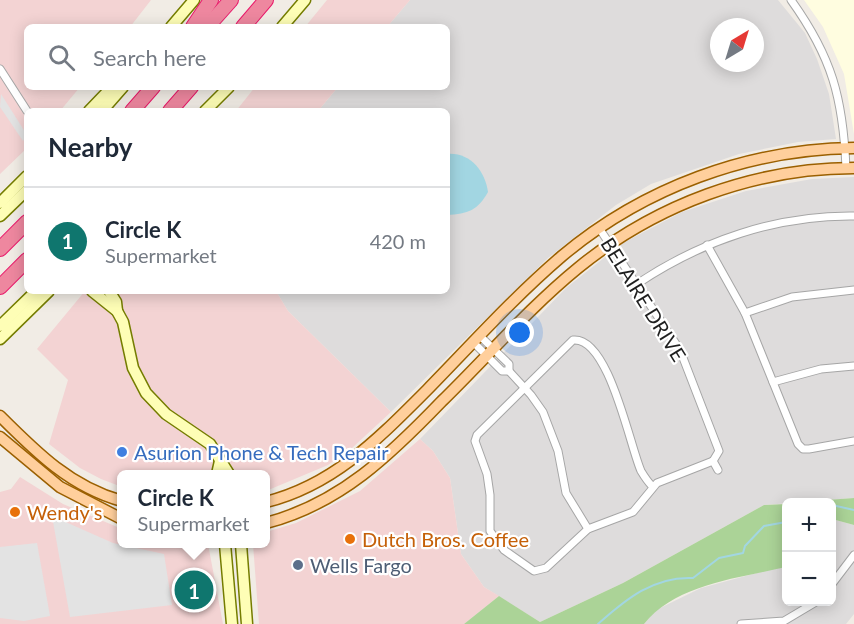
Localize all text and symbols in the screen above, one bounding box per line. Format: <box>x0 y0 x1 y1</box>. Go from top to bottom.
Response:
north arrow <box>710 18 764 72</box>
search box <box>24 24 450 90</box>
icon: search <box>45 41 78 74</box>
text: Search here <box>93 44 206 71</box>
text: Nearby <box>48 131 133 163</box>
text: Circle K <box>105 216 181 243</box>
text: 1 <box>62 229 73 253</box>
text: 420 m <box>370 229 426 253</box>
street label: BELAIRE DRIVE <box>596 233 692 365</box>
text: Supermarket <box>105 243 217 267</box>
your location <box>505 318 534 347</box>
place label: Asurion Phone & Tech Repair <box>134 440 389 464</box>
marker: Asurion Phone & Tech Repair <box>115 445 129 459</box>
popup <box>117 470 270 548</box>
text: Circle K <box>138 484 214 511</box>
map controls <box>782 498 836 606</box>
button: + <box>782 498 836 552</box>
place label: Wendy's <box>27 500 102 524</box>
marker: Wendy's <box>8 505 22 519</box>
text: Supermarket <box>138 511 249 535</box>
place label: Dutch Bros. Coffee <box>362 527 529 551</box>
marker: Dutch Bros. Coffee <box>343 532 357 546</box>
button: − <box>782 552 836 606</box>
place label: Wells Fargo <box>310 553 412 577</box>
marker: Wells Fargo <box>291 558 305 572</box>
pin: 1 <box>174 568 214 612</box>

